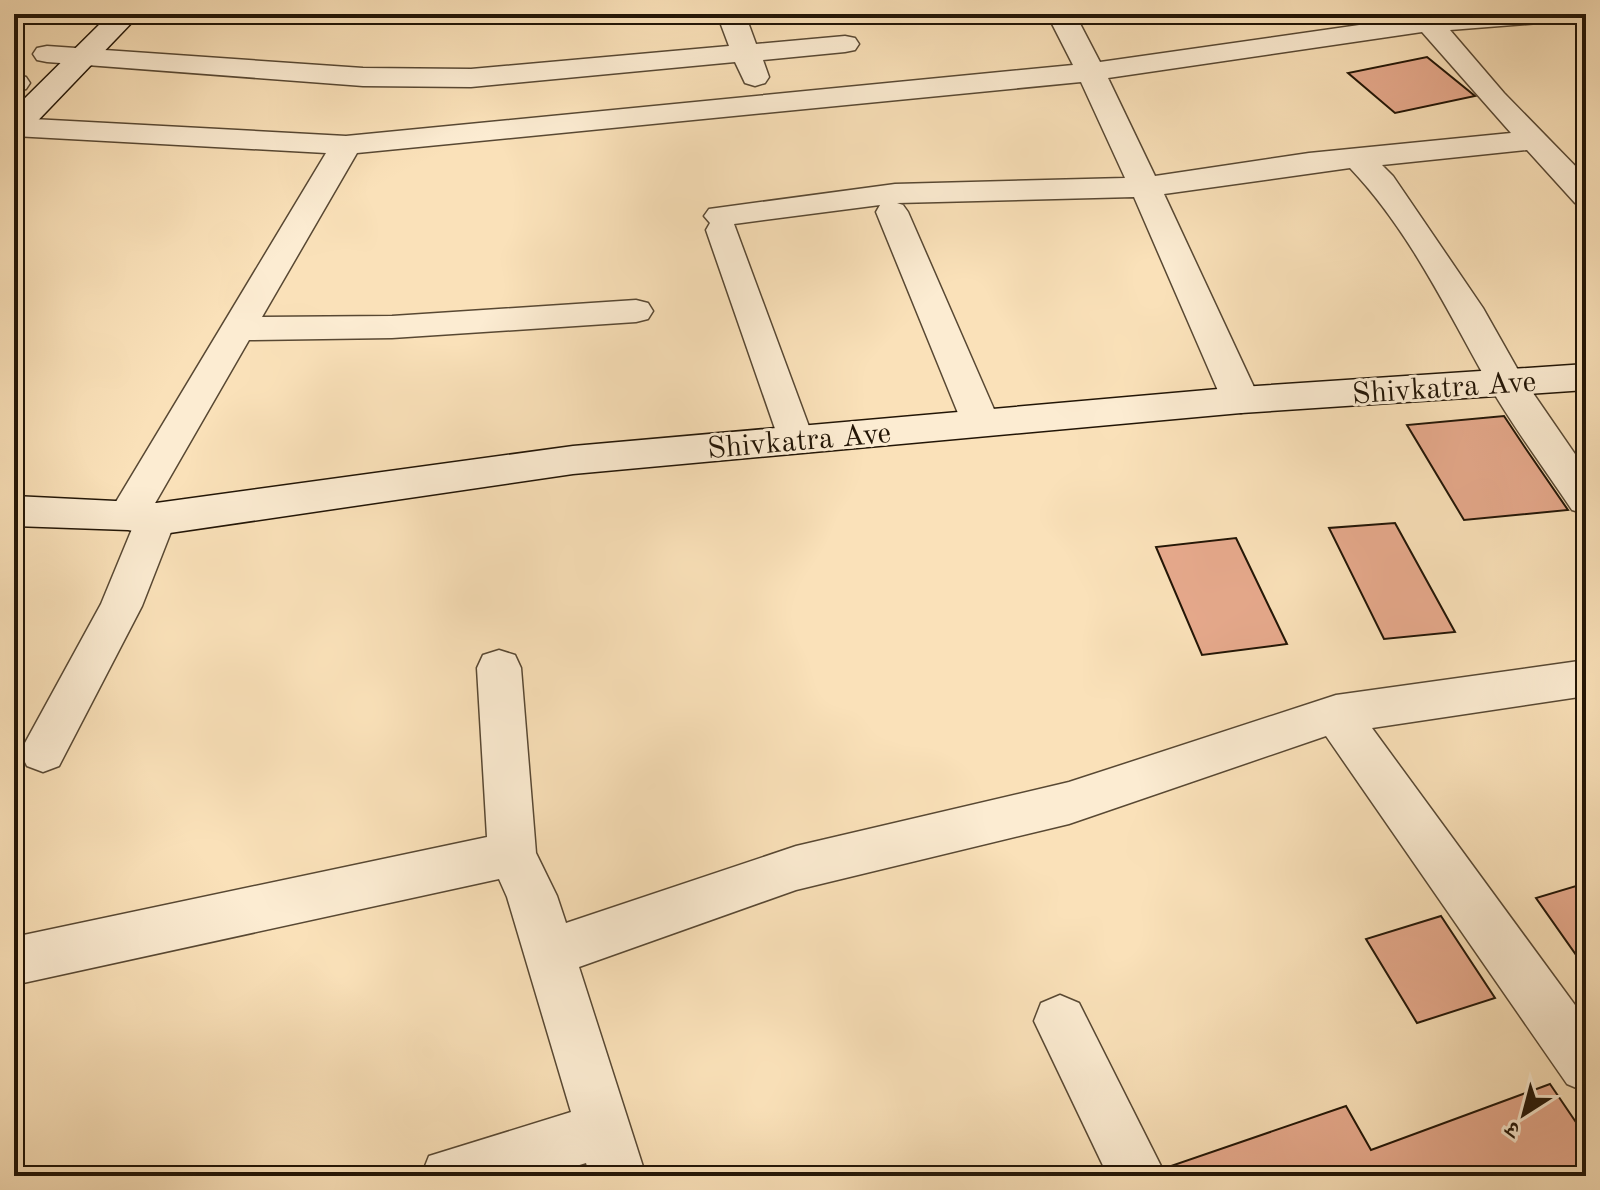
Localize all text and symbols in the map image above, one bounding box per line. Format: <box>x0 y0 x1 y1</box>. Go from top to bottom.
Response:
street label: Shivkatra Ave <box>1351 368 1537 410</box>
street label: Shivkatra Ave <box>706 419 892 465</box>
north arrow <box>1484 1074 1564 1154</box>
text: उ <box>1501 1115 1526 1142</box>

